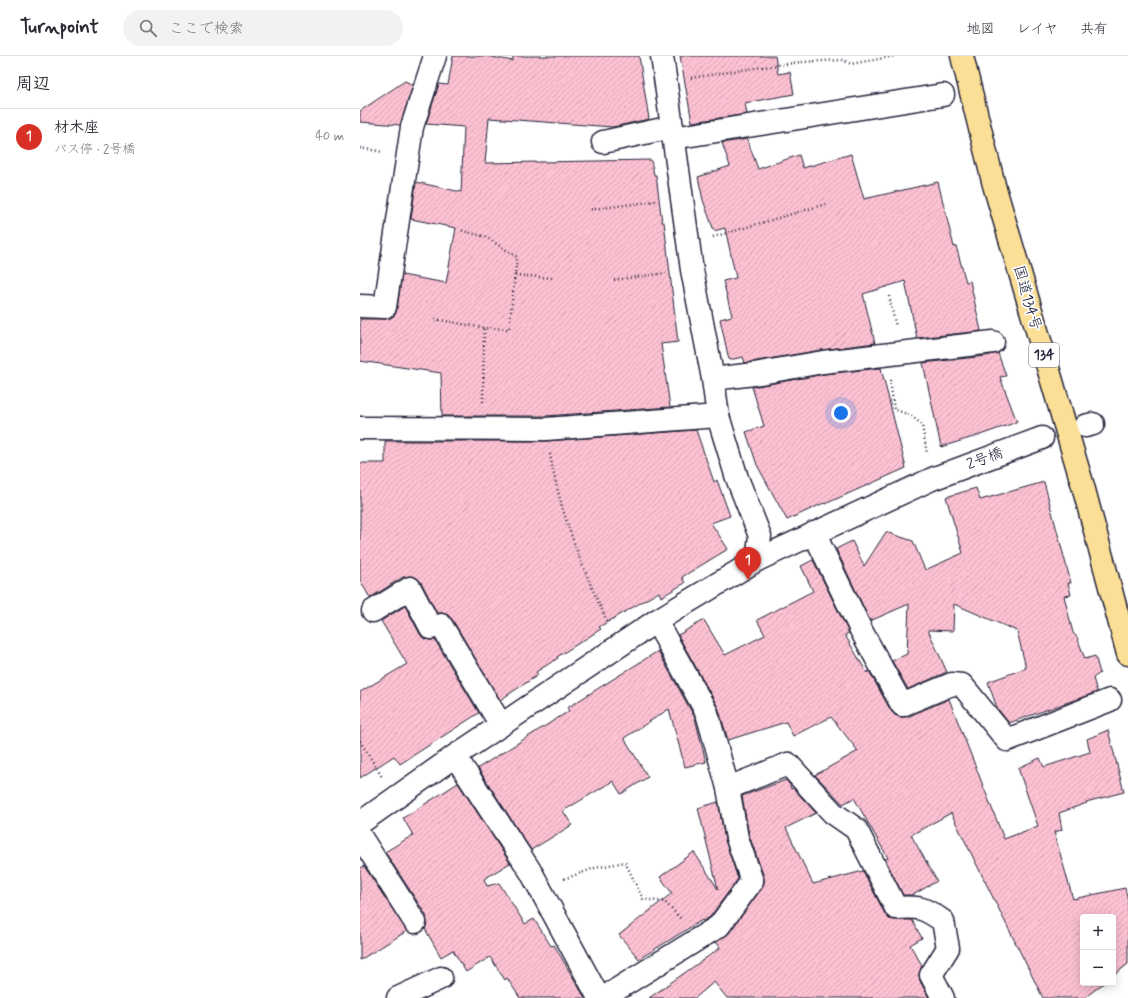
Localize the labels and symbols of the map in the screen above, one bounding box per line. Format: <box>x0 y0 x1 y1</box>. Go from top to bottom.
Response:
street label: 国道134号 <box>1008 263 1046 333</box>
road number: 134 <box>1029 343 1059 367</box>
your location <box>831 403 851 423</box>
street label: 2号橋 <box>964 443 1006 475</box>
pin: 1 <box>735 547 761 580</box>

